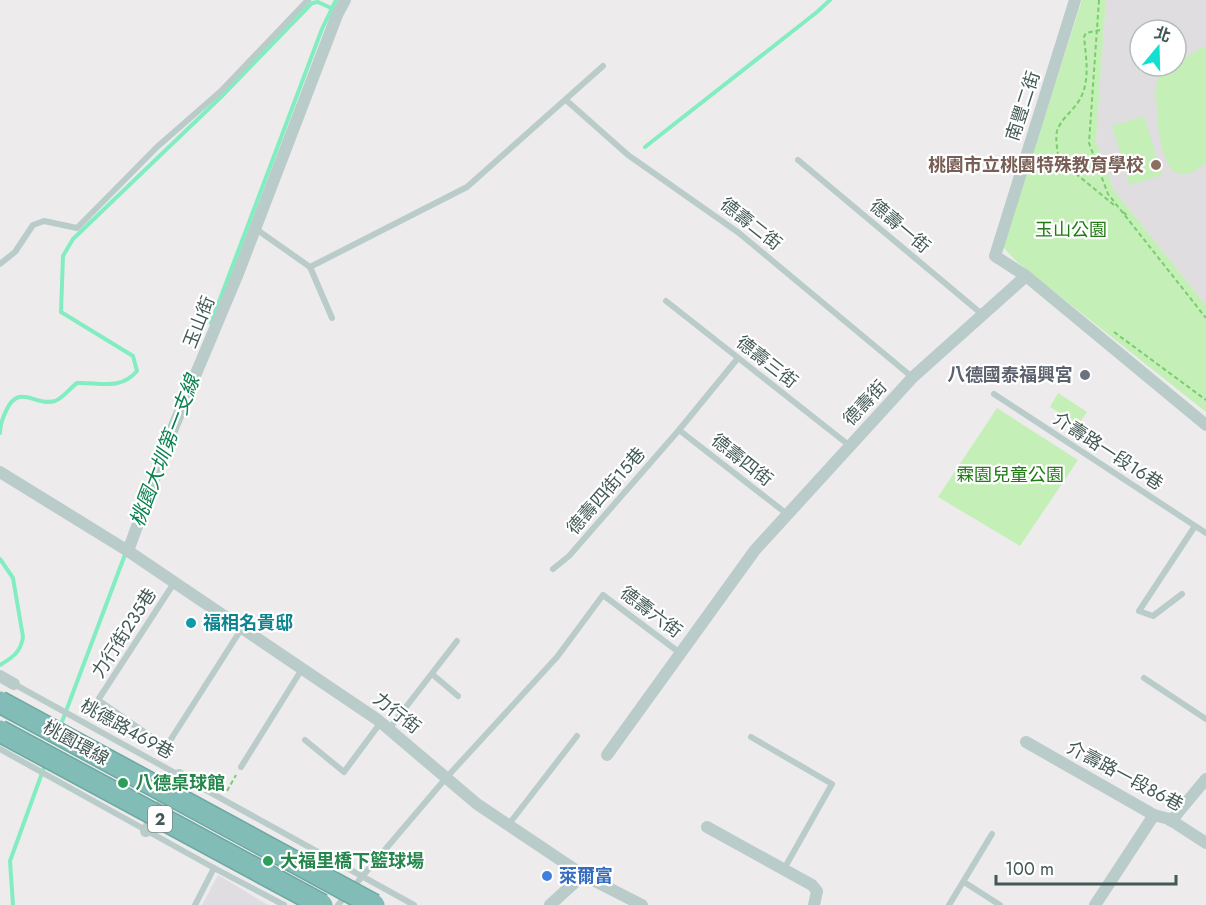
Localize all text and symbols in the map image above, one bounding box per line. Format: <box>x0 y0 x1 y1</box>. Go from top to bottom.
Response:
north arrow <box>1128 18 1188 78</box>
text: 北 <box>1151 21 1174 48</box>
street label: 南豐二街 <box>1000 68 1046 144</box>
place label: 桃園市立桃園特殊教育學校 <box>928 152 1144 178</box>
marker: 桃園市立桃園特殊教育學校 <box>1149 158 1163 172</box>
street label: 德壽二街 <box>715 192 787 256</box>
street label: 德壽一街 <box>864 193 936 259</box>
park label: 玉山公園 <box>1035 217 1107 243</box>
street label: 玉山街 <box>177 292 221 352</box>
street label: 德壽三街 <box>731 330 803 394</box>
place label: 八德國泰福興宮 <box>947 362 1073 388</box>
marker: 八德國泰福興宮 <box>1078 368 1092 382</box>
water label: 桃園大圳第一支線 <box>123 369 208 531</box>
street label: 德壽街 <box>837 374 893 432</box>
street label: 介壽路一段16巷 <box>1048 406 1168 496</box>
street label: 德壽四街 <box>706 428 778 492</box>
street label: 德壽四街15巷 <box>561 442 651 540</box>
park label: 霖園兒童公園 <box>956 462 1064 488</box>
street label: 德壽六街 <box>614 580 688 644</box>
street label: 力行街235巷 <box>85 583 163 683</box>
place label: 福相名貴邸 <box>203 610 293 636</box>
marker: 福相名貴邸 <box>184 616 198 630</box>
street label: 力行街 <box>368 686 426 740</box>
street label: 桃德路469巷 <box>76 693 178 765</box>
street label: 桃園環線 <box>38 714 114 772</box>
street label: 介壽路一段86巷 <box>1062 734 1188 818</box>
place label: 八德桌球館 <box>135 770 225 796</box>
marker: 八德桌球館 <box>116 776 130 790</box>
road number: 2 <box>148 806 172 832</box>
place label: 大福里橋下籃球場 <box>280 848 424 874</box>
scale bar <box>996 848 1176 886</box>
marker: 大福里橋下籃球場 <box>261 854 275 868</box>
text: 100 m <box>1005 856 1054 882</box>
place label: 萊爾富 <box>559 863 613 889</box>
marker: 萊爾富 <box>540 869 554 883</box>

